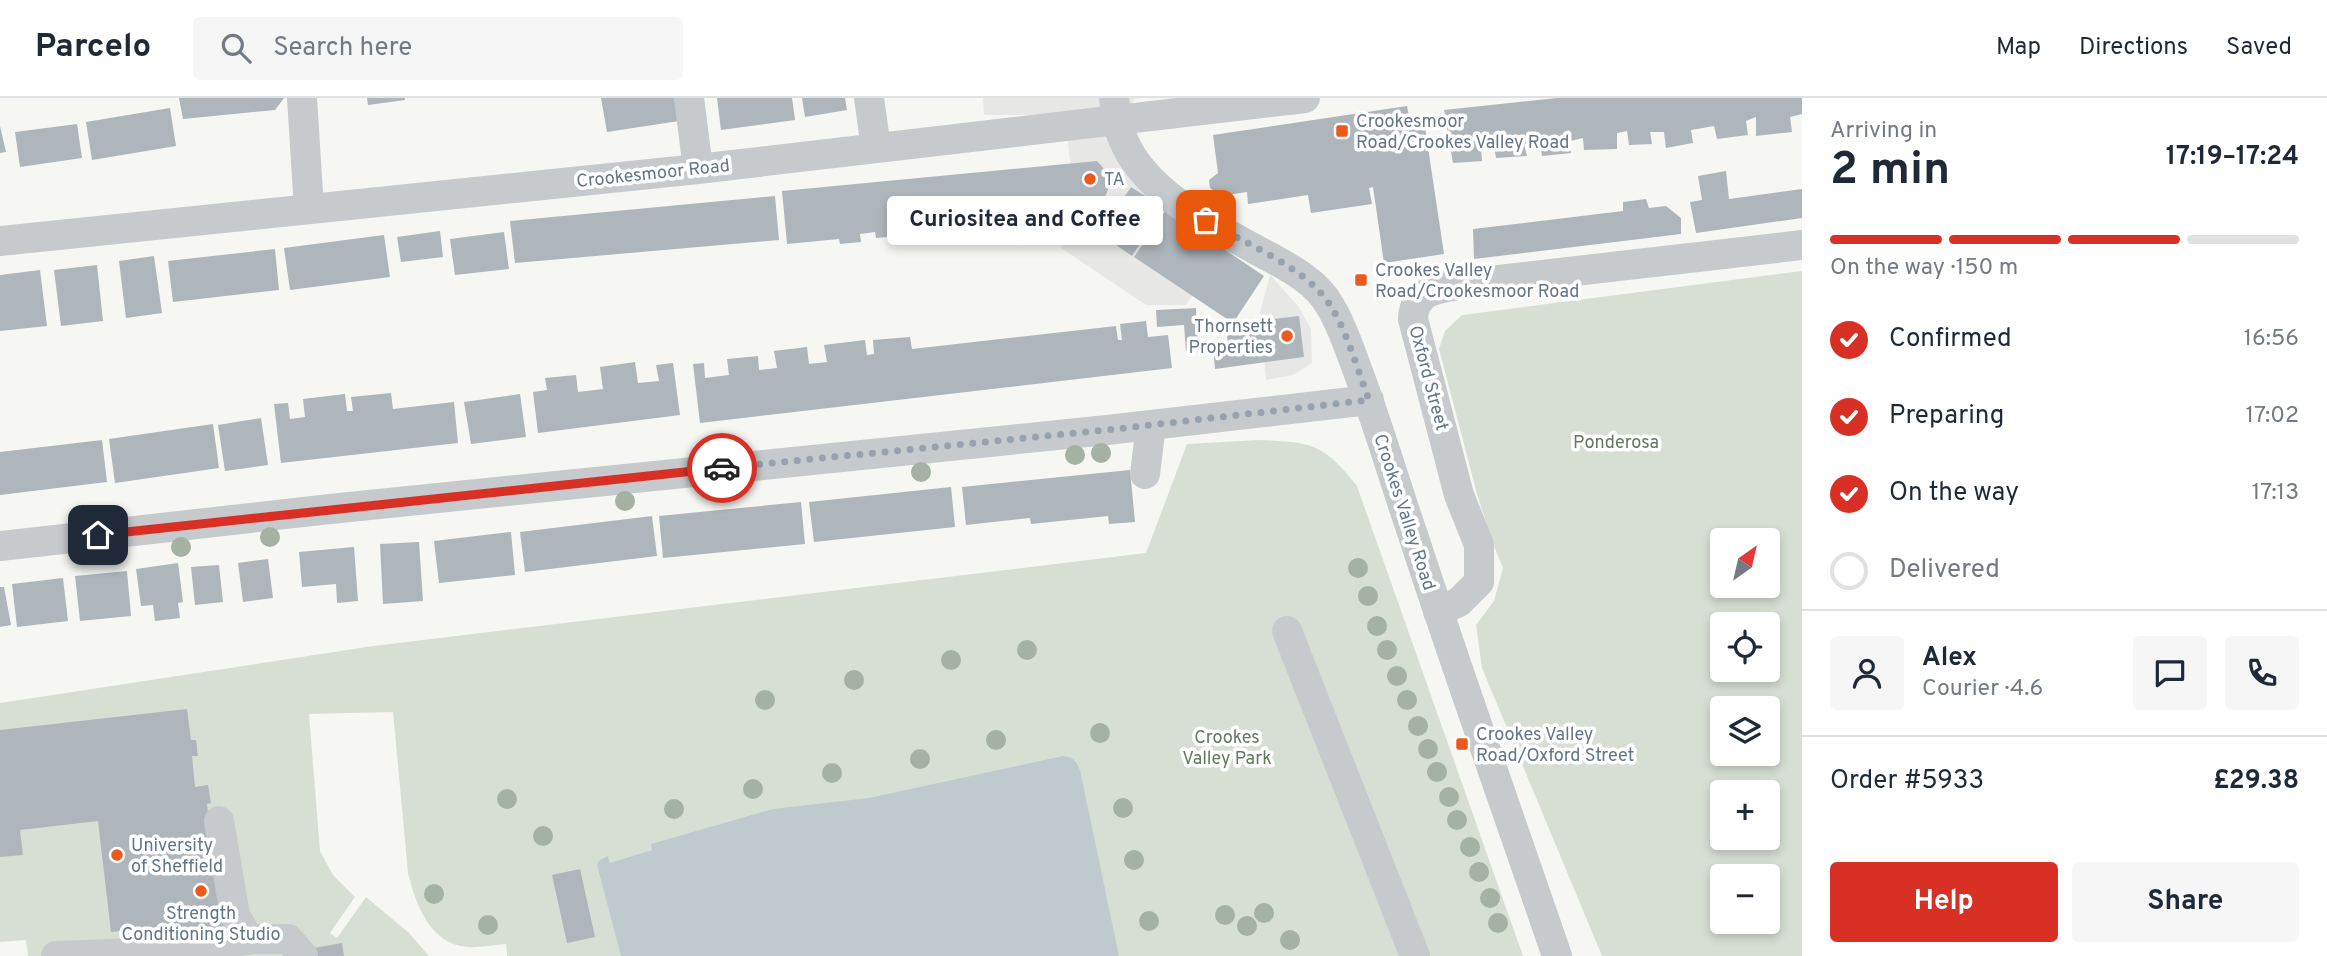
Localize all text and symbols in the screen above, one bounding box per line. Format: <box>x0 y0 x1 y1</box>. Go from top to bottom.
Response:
search box <box>193 17 683 80</box>
text: Parcelo <box>35 27 151 69</box>
icon: search <box>217 29 255 67</box>
text: Search here <box>273 32 412 65</box>
text: Map <box>1996 33 2041 63</box>
text: Directions <box>2079 33 2188 63</box>
text: Saved <box>2226 33 2292 63</box>
place label: Crookesmoor Road/Crookes Valley Road <box>1356 111 1569 155</box>
text: Arriving in <box>1830 117 1937 146</box>
marker: Crookesmoor Road/Crookes Valley Road <box>1334 123 1350 139</box>
text: 17:19–17:24 <box>2166 141 2299 174</box>
text: 2 min <box>1830 142 1950 201</box>
street label: Crookesmoor Road <box>575 155 731 194</box>
place label: TA <box>1104 169 1125 192</box>
marker: TA <box>1082 171 1098 187</box>
pin <box>1176 190 1236 250</box>
callout: Curiositea and Coffee <box>888 195 1164 244</box>
icon: bag <box>1187 201 1225 239</box>
text: Curiositea and Coffee <box>909 206 1141 235</box>
text: On the way · 150 m <box>1830 254 2018 283</box>
place label: Crookes Valley Road/Crookesmoor Road <box>1375 260 1579 304</box>
marker: Crookes Valley Road/Crookesmoor Road <box>1353 272 1369 288</box>
place label: Thornsett Properties <box>1189 316 1273 360</box>
icon: check <box>1830 321 1868 359</box>
street label: Oxford Street <box>1403 323 1453 433</box>
text: Confirmed <box>1889 323 2012 356</box>
text: 16:56 <box>2244 325 2299 354</box>
marker: Thornsett Properties <box>1279 328 1295 344</box>
icon: check <box>1830 398 1868 436</box>
text: Preparing <box>1889 400 2004 433</box>
text: 17:02 <box>2245 402 2299 431</box>
street label: Crookes Valley Road <box>1367 431 1440 594</box>
park label: Ponderosa <box>1573 432 1659 455</box>
courier <box>687 433 757 503</box>
icon: car <box>703 449 741 487</box>
icon: check <box>1830 475 1868 513</box>
text: On the way <box>1889 477 2019 510</box>
text: 17:13 <box>2252 479 2299 508</box>
pin <box>68 505 128 565</box>
icon: home <box>79 516 117 554</box>
north arrow <box>1710 528 1780 598</box>
map controls <box>1710 528 1780 934</box>
text: Delivered <box>1889 554 2000 587</box>
button: locate <box>1710 612 1780 682</box>
button: person <box>1830 636 1904 710</box>
button: chat <box>2133 636 2207 710</box>
button: phone <box>2225 636 2299 710</box>
text: Alex <box>1922 642 1977 675</box>
text: Courier · 4.6 <box>1922 675 2043 704</box>
button: layers <box>1710 696 1780 766</box>
place label: Crookes Valley Road/Oxford Street <box>1476 724 1634 768</box>
park label: Crookes Valley Park <box>1182 727 1272 771</box>
marker: Crookes Valley Road/Oxford Street <box>1454 736 1470 752</box>
text: Order #5933 <box>1830 765 1984 798</box>
text: £29.38 <box>2213 765 2299 798</box>
button: + <box>1710 780 1780 850</box>
place label: University of Sheffield <box>131 835 223 879</box>
marker: University of Sheffield <box>109 847 125 863</box>
button: Help <box>1830 862 2058 942</box>
button: Share <box>2072 862 2299 942</box>
button: − <box>1710 864 1780 934</box>
marker: Strength Conditioning Studio <box>193 883 209 899</box>
place label: Strength Conditioning Studio <box>122 903 280 947</box>

